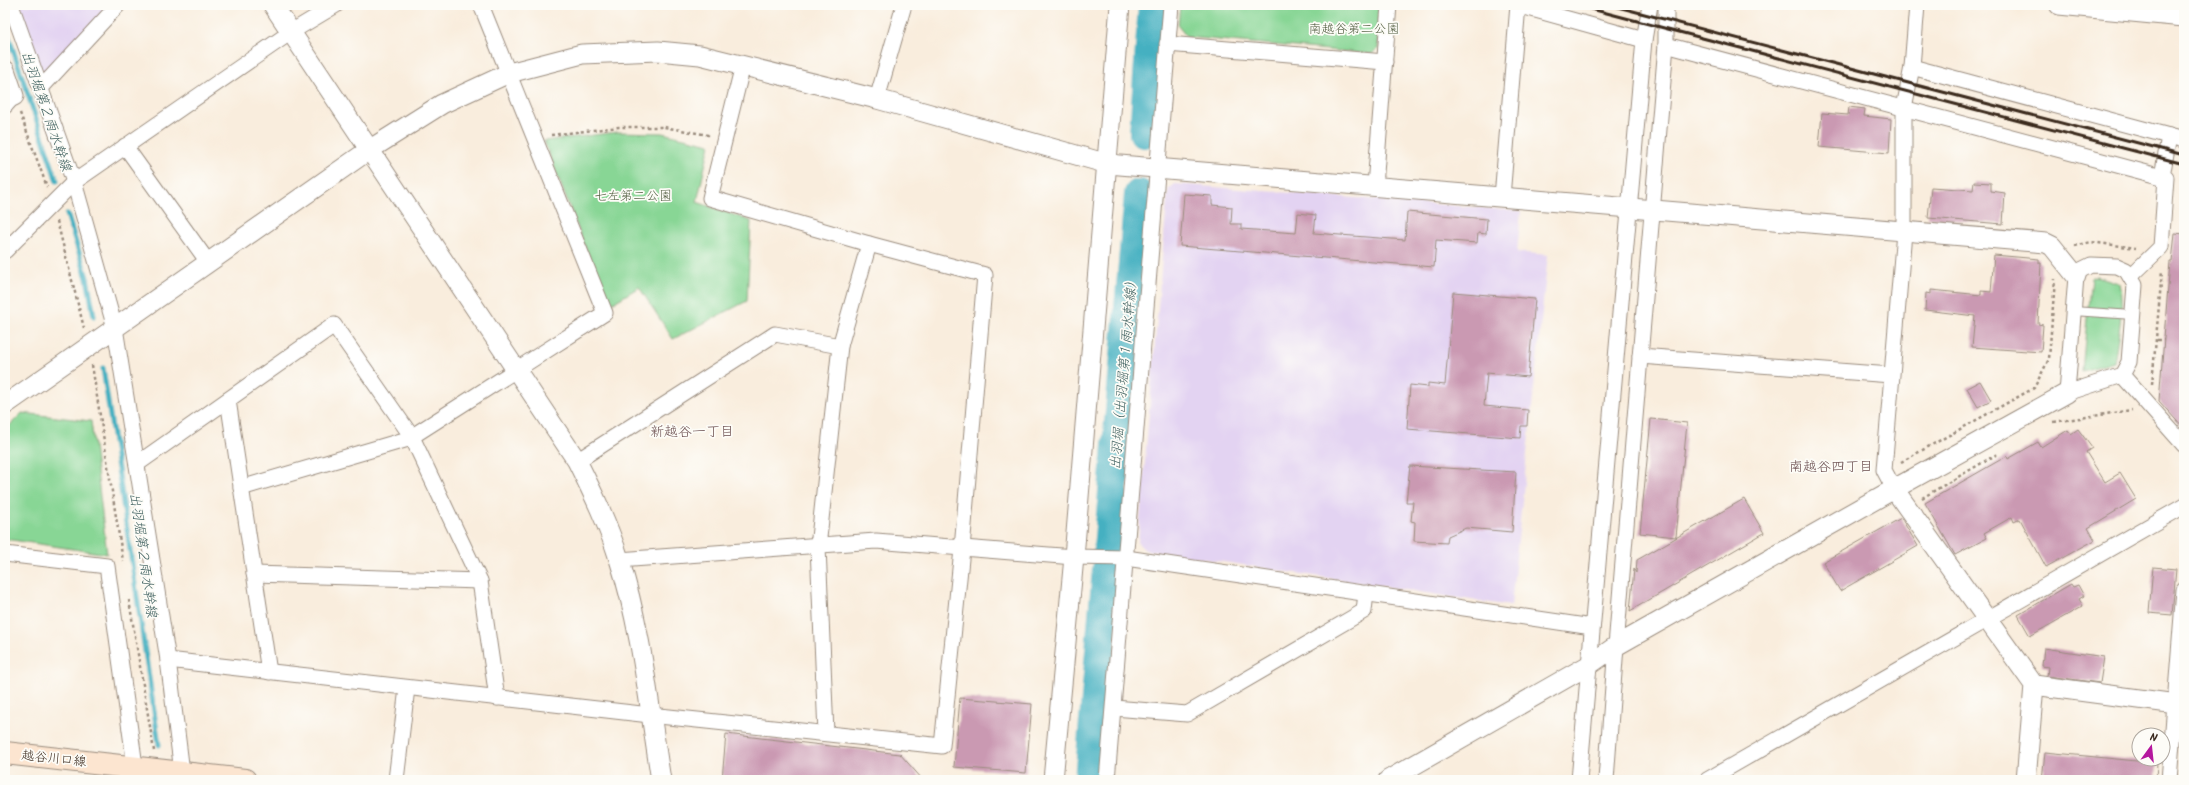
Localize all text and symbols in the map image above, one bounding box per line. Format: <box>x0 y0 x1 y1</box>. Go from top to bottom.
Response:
park label: 南越谷第二公園 <box>1308 19 1400 40</box>
water label: 出羽堀第２雨水幹線 <box>15 48 77 175</box>
park label: 七左第二公園 <box>594 186 672 207</box>
water label: 出羽堀（出羽堀第１雨水幹線） <box>1105 273 1143 471</box>
district label: 新越谷一丁目 <box>650 421 734 443</box>
district label: 南越谷四丁目 <box>1789 456 1873 478</box>
water label: 出羽堀第２雨水幹線 <box>123 491 163 620</box>
north arrow <box>2131 727 2171 767</box>
text: N <box>2148 729 2159 748</box>
street label: 越谷川口線 <box>21 745 88 773</box>

